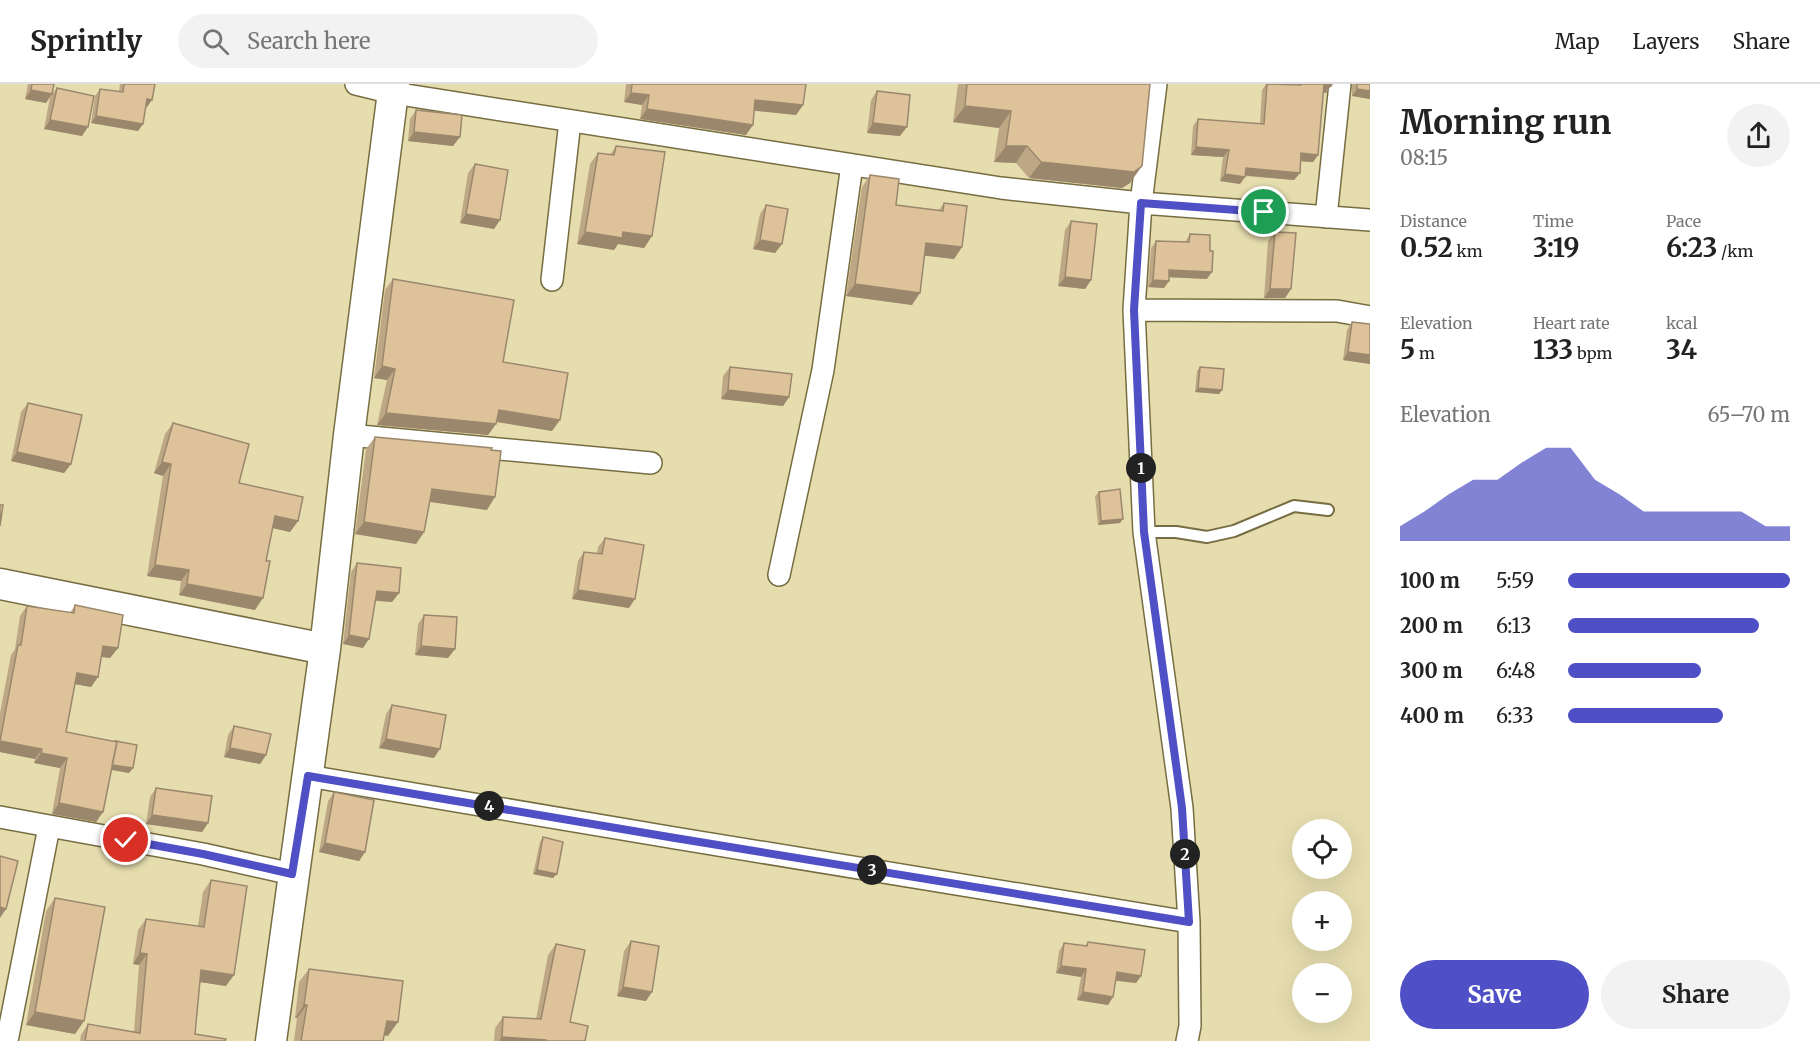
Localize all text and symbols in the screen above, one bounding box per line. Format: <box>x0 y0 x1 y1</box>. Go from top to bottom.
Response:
search box <box>178 14 598 68</box>
text: Sprintly <box>30 23 142 59</box>
icon: search <box>199 25 232 58</box>
text: Search here <box>247 27 370 55</box>
text: Map <box>1555 28 1600 55</box>
text: Layers <box>1633 28 1700 55</box>
text: Share <box>1733 28 1790 55</box>
text: Morning run <box>1400 102 1611 143</box>
button: share <box>1727 104 1790 167</box>
text: 08:15 <box>1400 145 1448 170</box>
pin <box>1238 186 1289 237</box>
icon: arrive <box>1247 195 1280 228</box>
text: Distance <box>1400 211 1467 231</box>
text: Time <box>1533 211 1574 231</box>
text: Pace <box>1666 211 1701 231</box>
text: 0.52 <box>1400 231 1453 264</box>
text: 3:19 <box>1533 231 1580 264</box>
text: 6:23 <box>1666 231 1717 264</box>
text: km <box>1453 241 1483 261</box>
text: /km <box>1717 241 1753 261</box>
text: Elevation <box>1400 313 1473 333</box>
text: Heart rate <box>1533 313 1610 333</box>
text: kcal <box>1666 313 1697 333</box>
text: 5 <box>1400 333 1415 366</box>
text: 133 <box>1533 333 1573 366</box>
text: 34 <box>1666 333 1697 366</box>
text: m <box>1415 343 1435 363</box>
text: bpm <box>1573 343 1612 363</box>
text: Elevation <box>1400 402 1491 427</box>
text: 65–70 m <box>1707 402 1790 427</box>
pin: 1 <box>1126 453 1156 483</box>
text: 1 <box>1137 458 1145 478</box>
text: 100 m <box>1400 568 1460 593</box>
text: 5:59 <box>1496 568 1534 593</box>
text: 200 m <box>1400 613 1463 638</box>
text: 6:13 <box>1496 613 1532 638</box>
text: 300 m <box>1400 658 1463 683</box>
text: 6:48 <box>1496 658 1536 683</box>
text: 400 m <box>1400 703 1464 728</box>
text: 6:33 <box>1496 703 1534 728</box>
pin: 4 <box>474 791 504 821</box>
text: 4 <box>484 796 494 816</box>
pin <box>100 814 151 865</box>
map controls <box>1292 819 1352 1023</box>
button: locate <box>1292 819 1352 879</box>
icon: check <box>109 823 142 856</box>
pin: 2 <box>1170 839 1200 869</box>
text: 2 <box>1180 844 1190 864</box>
pin: 3 <box>857 855 887 885</box>
text: 3 <box>867 860 877 880</box>
button: + <box>1292 891 1352 951</box>
button: Save <box>1400 960 1589 1029</box>
button: Share <box>1601 960 1790 1029</box>
button: − <box>1292 963 1352 1023</box>

